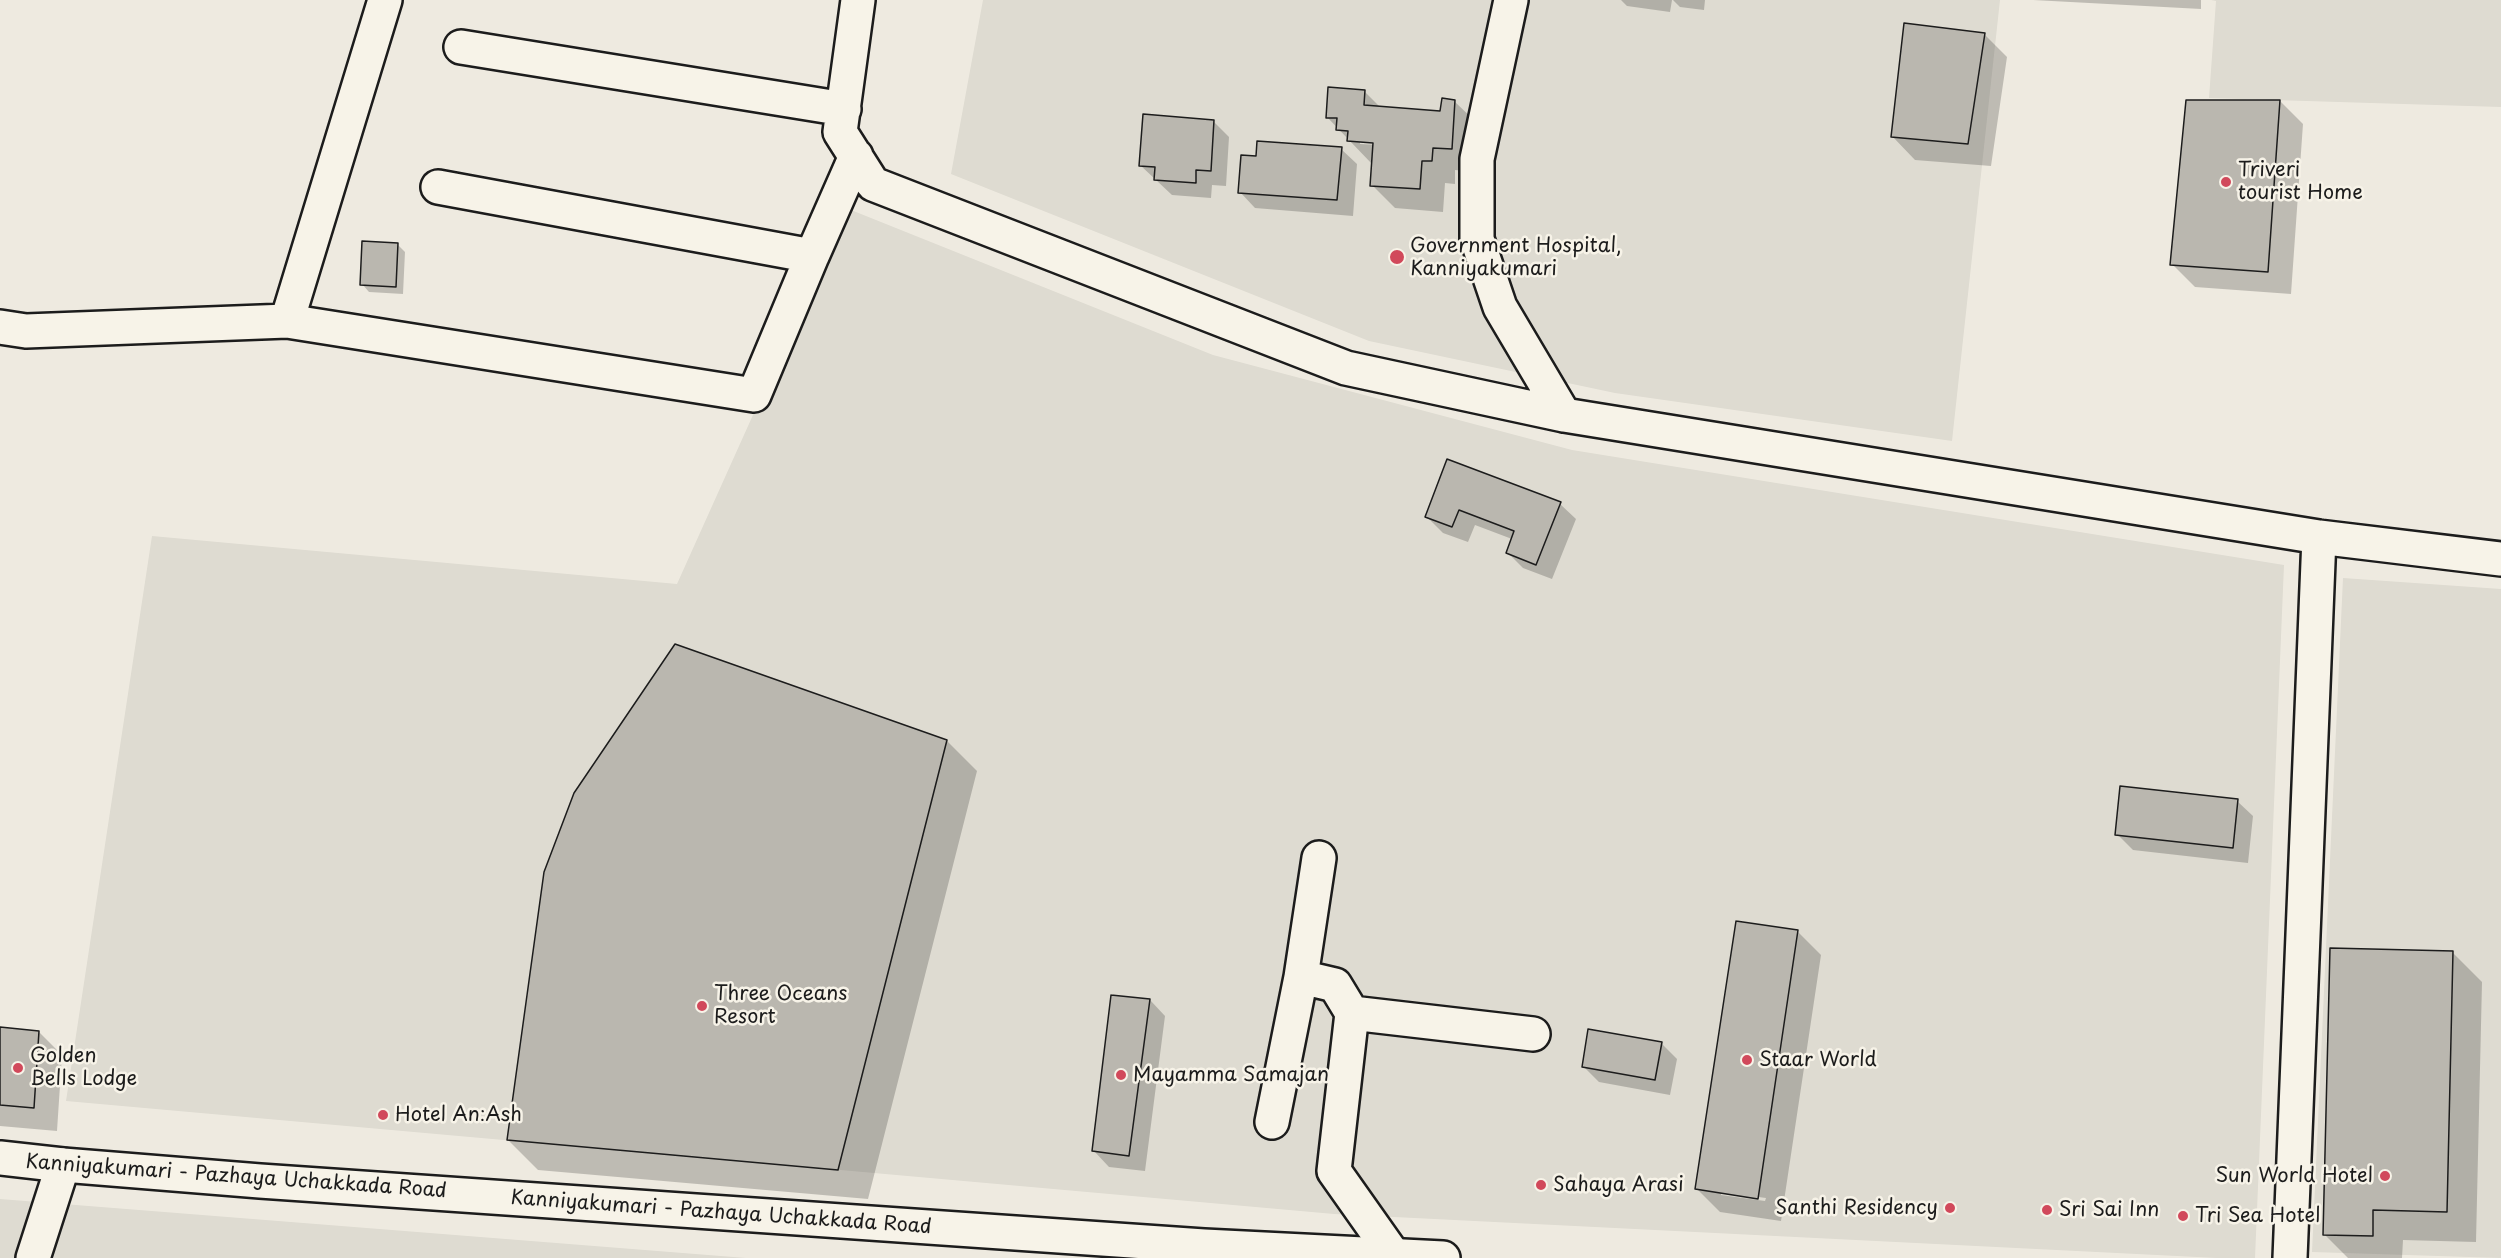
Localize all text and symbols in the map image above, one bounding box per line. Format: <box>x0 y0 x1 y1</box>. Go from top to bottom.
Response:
place label: Triveri tourist Home <box>2238 158 2363 205</box>
marker: Triveri tourist Home <box>2219 175 2233 189</box>
place label: Government Hospital, Kanniyakumari <box>1410 234 1622 281</box>
marker: Government Hospital, Kanniyakumari <box>1388 248 1406 266</box>
place label: Three Oceans Resort <box>714 982 847 1029</box>
marker: Three Oceans Resort <box>695 999 709 1013</box>
place label: Golden Bells Lodge <box>30 1044 137 1091</box>
place label: Staar World <box>1759 1048 1877 1072</box>
marker: Staar World <box>1740 1053 1754 1067</box>
marker: Golden Bells Lodge <box>11 1061 25 1075</box>
place label: Mayamma Samajan <box>1133 1063 1329 1087</box>
marker: Mayamma Samajan <box>1114 1068 1128 1082</box>
place label: Hotel An:Ash <box>395 1103 522 1127</box>
marker: Hotel An:Ash <box>376 1108 390 1122</box>
street label: Kanniyakumari - Pazhaya Uchakkada Road <box>25 1150 447 1204</box>
place label: Sun World Hotel <box>2216 1164 2373 1188</box>
marker: Sun World Hotel <box>2378 1169 2392 1183</box>
place label: Sahaya Arasi <box>1553 1173 1684 1197</box>
marker: Sahaya Arasi <box>1534 1178 1548 1192</box>
street label: Kanniyakumari - Pazhaya Uchakkada Road <box>510 1186 932 1240</box>
place label: Santhi Residency <box>1776 1196 1938 1220</box>
place label: Sri Sai Inn <box>2059 1198 2159 1222</box>
marker: Santhi Residency <box>1943 1201 1957 1215</box>
marker: Sri Sai Inn <box>2040 1203 2054 1217</box>
place label: Tri Sea Hotel <box>2195 1204 2320 1228</box>
marker: Tri Sea Hotel <box>2176 1209 2190 1223</box>

